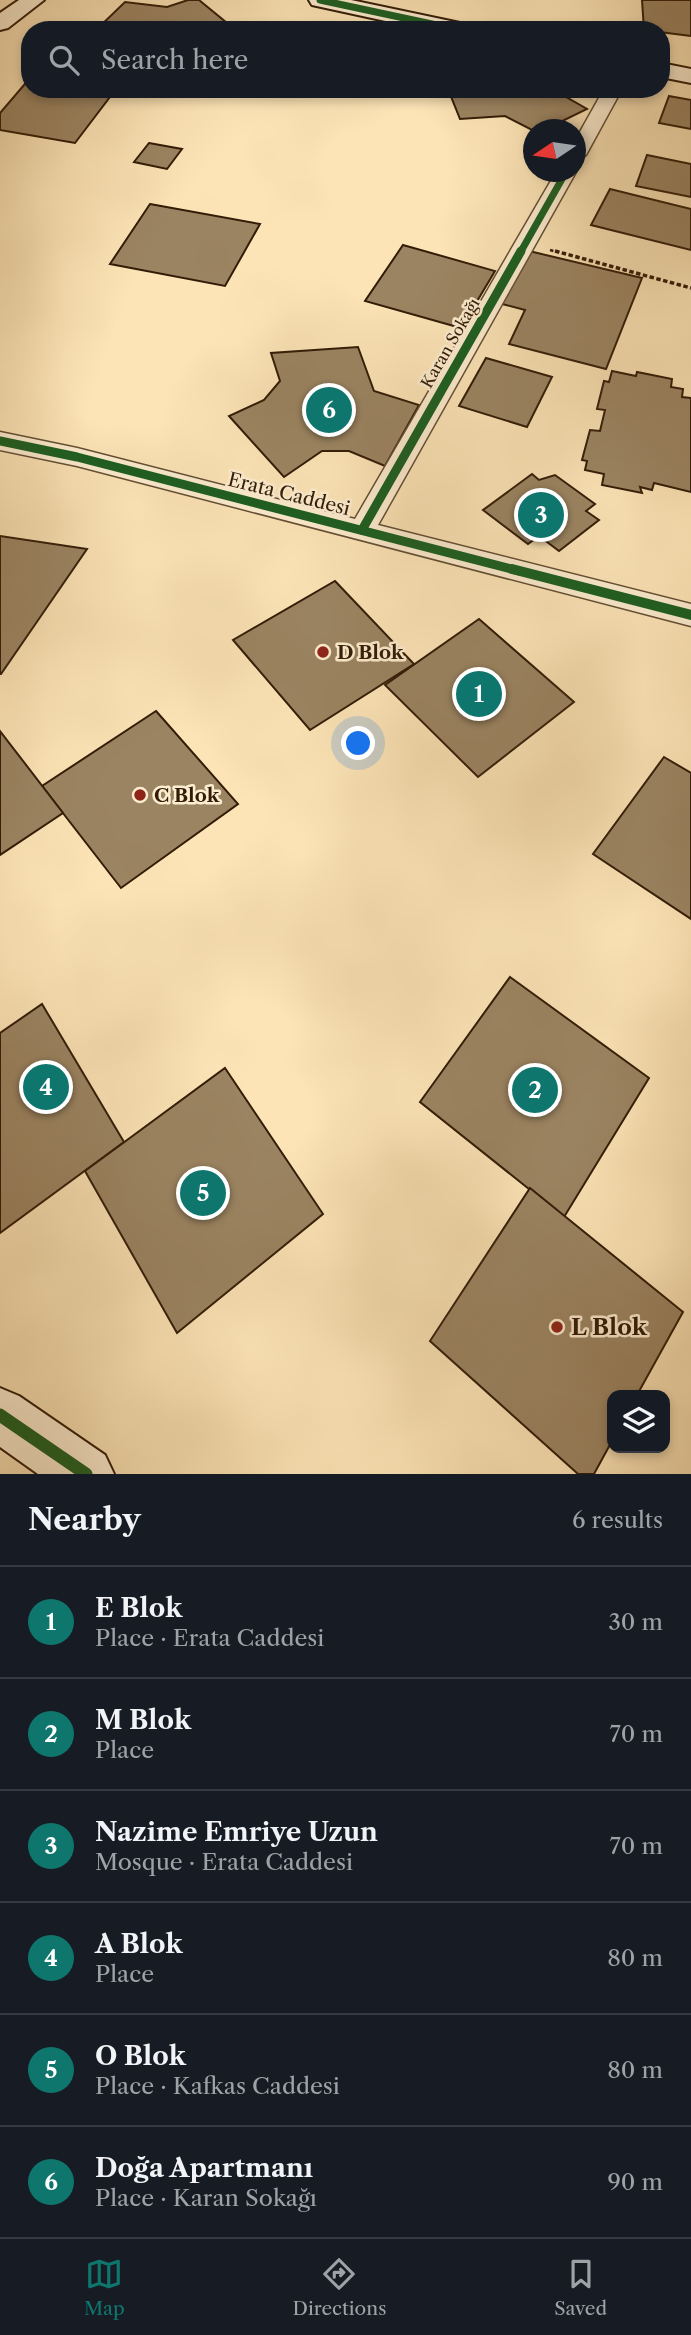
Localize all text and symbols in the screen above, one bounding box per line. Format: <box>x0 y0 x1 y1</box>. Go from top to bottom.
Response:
search box <box>21 21 670 98</box>
icon: search <box>45 41 83 79</box>
text: Search here <box>101 44 248 76</box>
north arrow <box>523 119 586 182</box>
street label: Karan Sokağı <box>416 295 484 391</box>
pin: 6 <box>306 384 352 436</box>
street label: Erata Caddesi <box>226 468 353 520</box>
pin: 3 <box>518 489 564 541</box>
place label: D Blok <box>337 641 404 664</box>
marker: D Blok <box>315 644 331 660</box>
pin: 1 <box>456 668 502 720</box>
your location <box>341 726 375 760</box>
place label: C Blok <box>154 784 220 807</box>
marker: C Blok <box>132 787 148 803</box>
pin: 4 <box>23 1061 69 1113</box>
pin: 2 <box>512 1064 558 1116</box>
pin: 5 <box>180 1167 226 1219</box>
place label: L Blok <box>571 1313 648 1341</box>
marker: L Blok <box>549 1319 565 1335</box>
map controls <box>607 1390 670 1453</box>
button: layers <box>607 1390 670 1453</box>
text: Nearby <box>28 1501 141 1538</box>
text: 6 results <box>572 1506 663 1534</box>
text: E Blok <box>95 1592 182 1624</box>
text: 1 <box>46 1608 56 1636</box>
text: 30 m <box>608 1608 663 1636</box>
text: Place · Erata Caddesi <box>95 1624 324 1652</box>
text: M Blok <box>95 1704 191 1736</box>
text: 2 <box>44 1720 58 1748</box>
text: 70 m <box>610 1720 663 1748</box>
text: Place <box>95 1736 154 1764</box>
text: Nazime Emriye Uzun <box>95 1816 378 1848</box>
text: 3 <box>45 1832 58 1860</box>
text: 70 m <box>610 1832 663 1860</box>
text: Mosque · Erata Caddesi <box>95 1848 353 1876</box>
text: A Blok <box>95 1928 183 1960</box>
text: 4 <box>44 1944 58 1972</box>
text: 80 m <box>607 1944 663 1972</box>
text: Place <box>95 1960 154 1988</box>
text: O Blok <box>95 2040 186 2072</box>
text: 5 <box>45 2056 57 2084</box>
text: 80 m <box>607 2056 663 2084</box>
text: Place · Kafkas Caddesi <box>95 2072 340 2100</box>
text: Doğa Apartmanı <box>95 2152 313 2184</box>
text: 6 <box>44 2168 58 2196</box>
text: 90 m <box>607 2168 663 2196</box>
text: Place · Karan Sokağı <box>95 2184 317 2212</box>
tab: Map <box>84 2255 125 2320</box>
tab: Directions <box>293 2255 386 2320</box>
tab: Saved <box>554 2255 607 2320</box>

